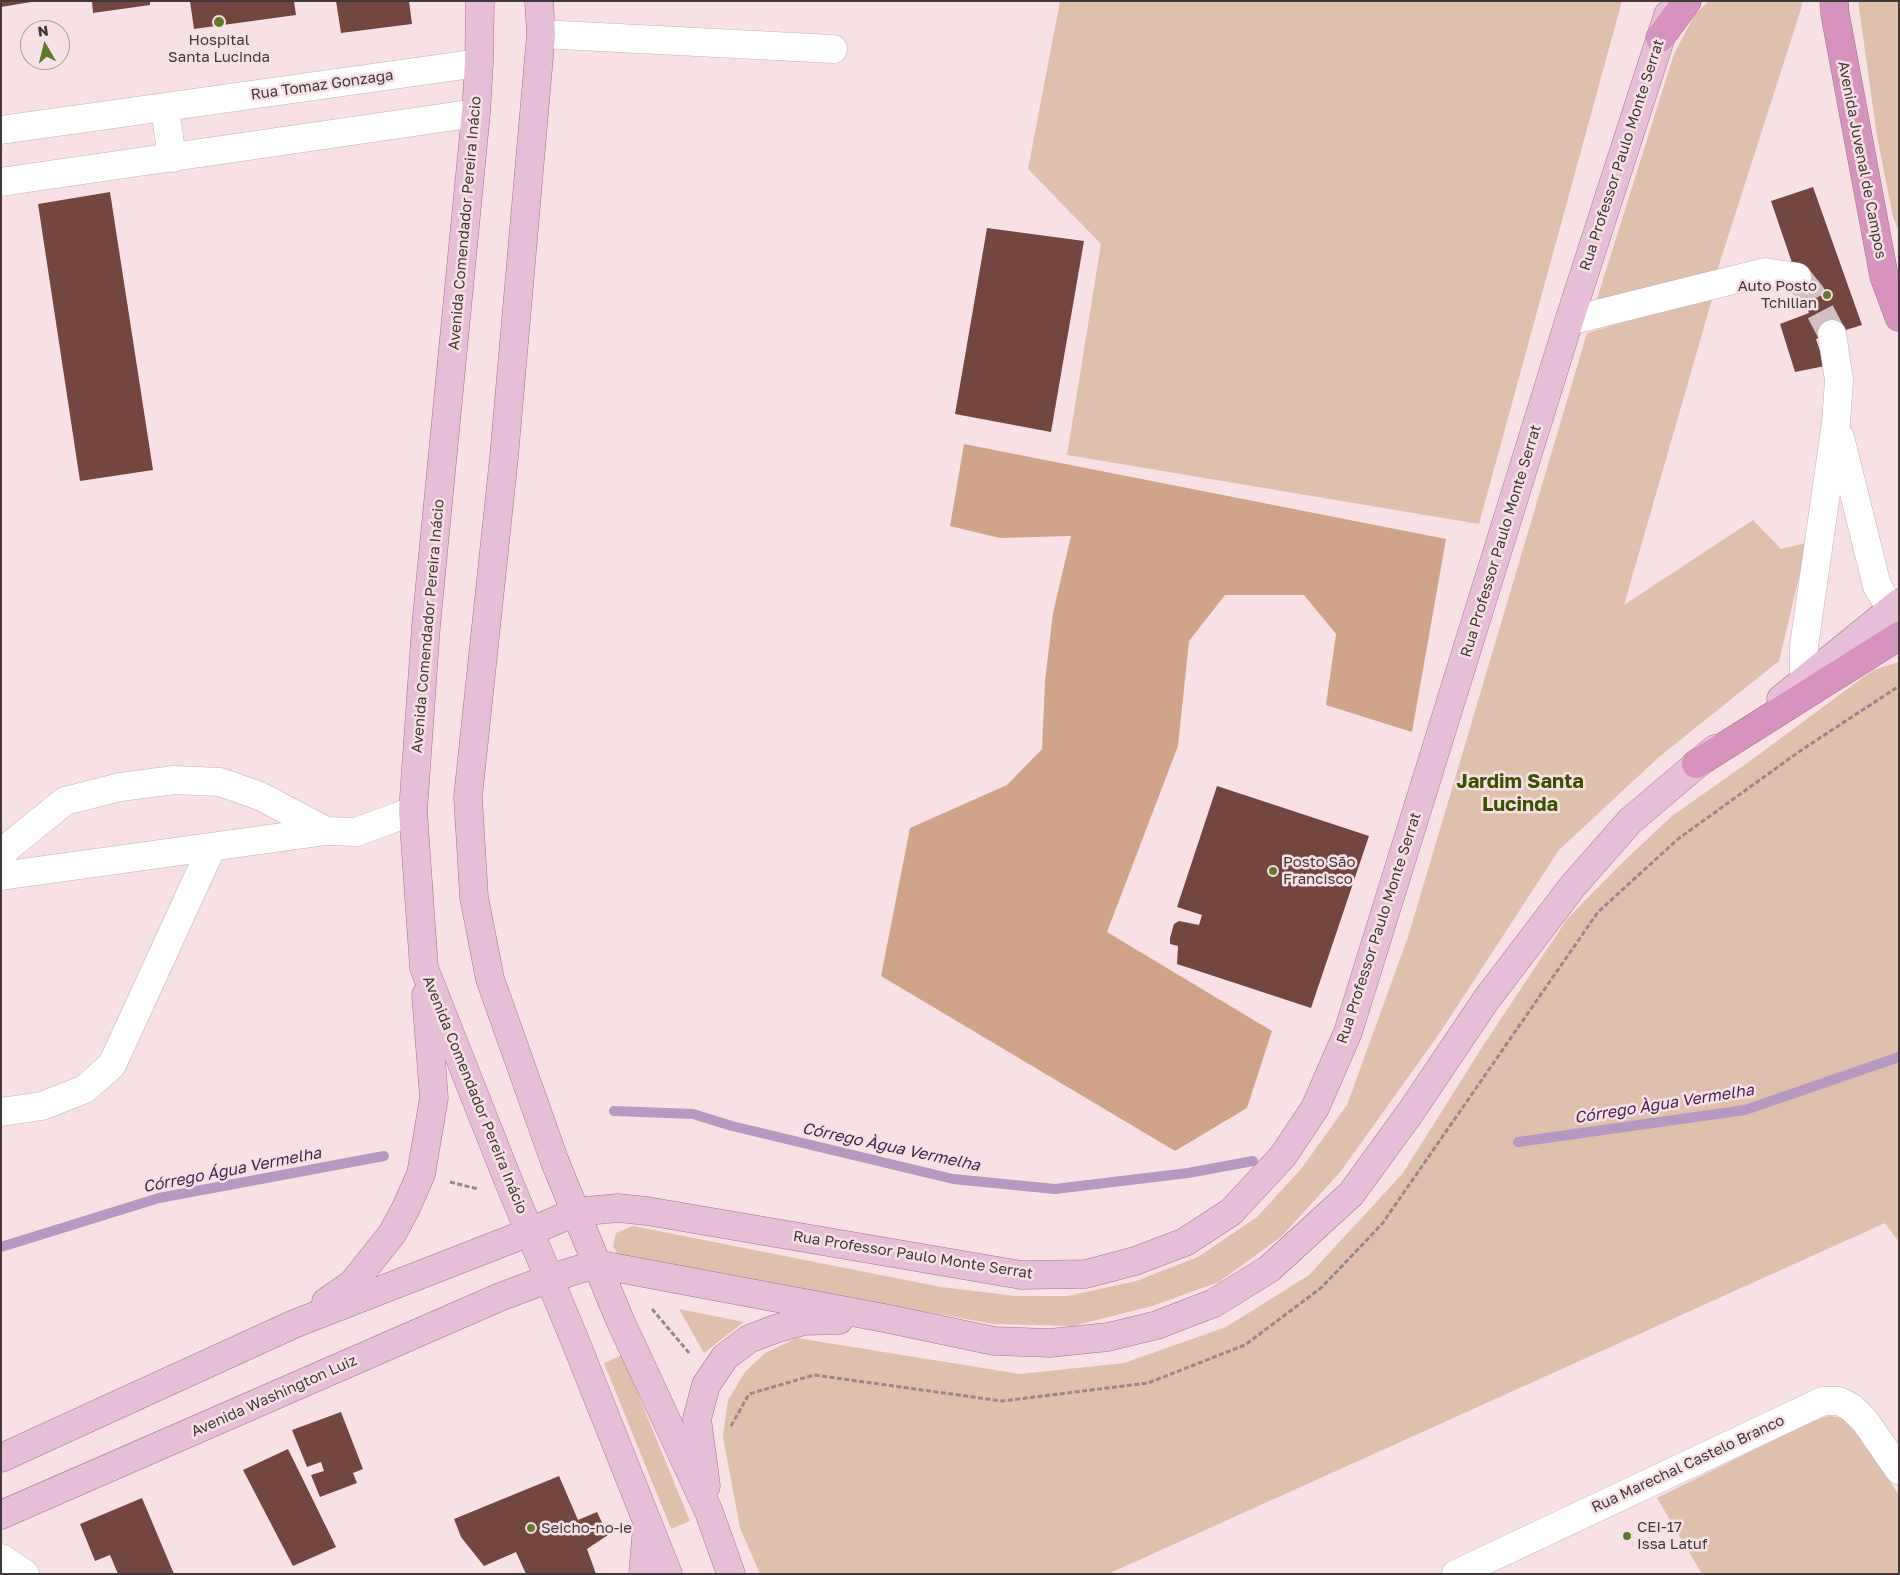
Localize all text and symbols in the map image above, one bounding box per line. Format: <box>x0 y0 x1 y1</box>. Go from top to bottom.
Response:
marker: Hospital Santa Lucinda <box>212 15 226 29</box>
north arrow <box>20 20 70 70</box>
text: N <box>37 21 49 40</box>
place label: Hospital Santa Lucinda <box>168 31 270 66</box>
street label: Rua Professor Paulo Monte Serrat <box>1576 37 1668 273</box>
street label: Avenida Juvenal de Campos <box>1834 60 1890 260</box>
street label: Rua Tomaz Gonzaga <box>249 66 395 104</box>
street label: Avenida Comendador Pereira Inácio <box>445 95 485 351</box>
place label: Auto Posto Tchilian <box>1738 277 1817 312</box>
marker: Auto Posto Tchilian <box>1821 289 1833 301</box>
street label: Rua Professor Paulo Monte Serrat <box>1457 423 1545 659</box>
street label: Avenida Comendador Pereira Inácio <box>408 498 448 754</box>
district label: Jardim Santa Lucinda <box>1456 770 1584 817</box>
street label: Rua Professor Paulo Monte Serrat <box>1333 810 1425 1046</box>
place label: Posto São Francisco <box>1283 853 1355 888</box>
marker: Posto São Francisco <box>1267 865 1279 877</box>
street label: Avenida Comendador Pereira Inácio <box>419 973 531 1217</box>
water label: Córrego Àgua Vermelha <box>1573 1080 1755 1128</box>
water label: Córrego Àgua Vermelha <box>800 1119 982 1175</box>
water label: Córrego Água Vermelha <box>141 1143 323 1197</box>
street label: Rua Professor Paulo Monte Serrat <box>792 1227 1034 1283</box>
street label: Avenida Washington Luiz <box>188 1351 360 1441</box>
street label: Rua Marechal Castelo Branco <box>1589 1411 1787 1517</box>
place label: CEI-17 Issa Latuf <box>1637 1518 1707 1553</box>
place label: Seicho-no-ie <box>541 1519 632 1537</box>
marker: Seicho-no-ie <box>525 1522 537 1534</box>
marker: CEI-17 Issa Latuf <box>1621 1530 1633 1542</box>

